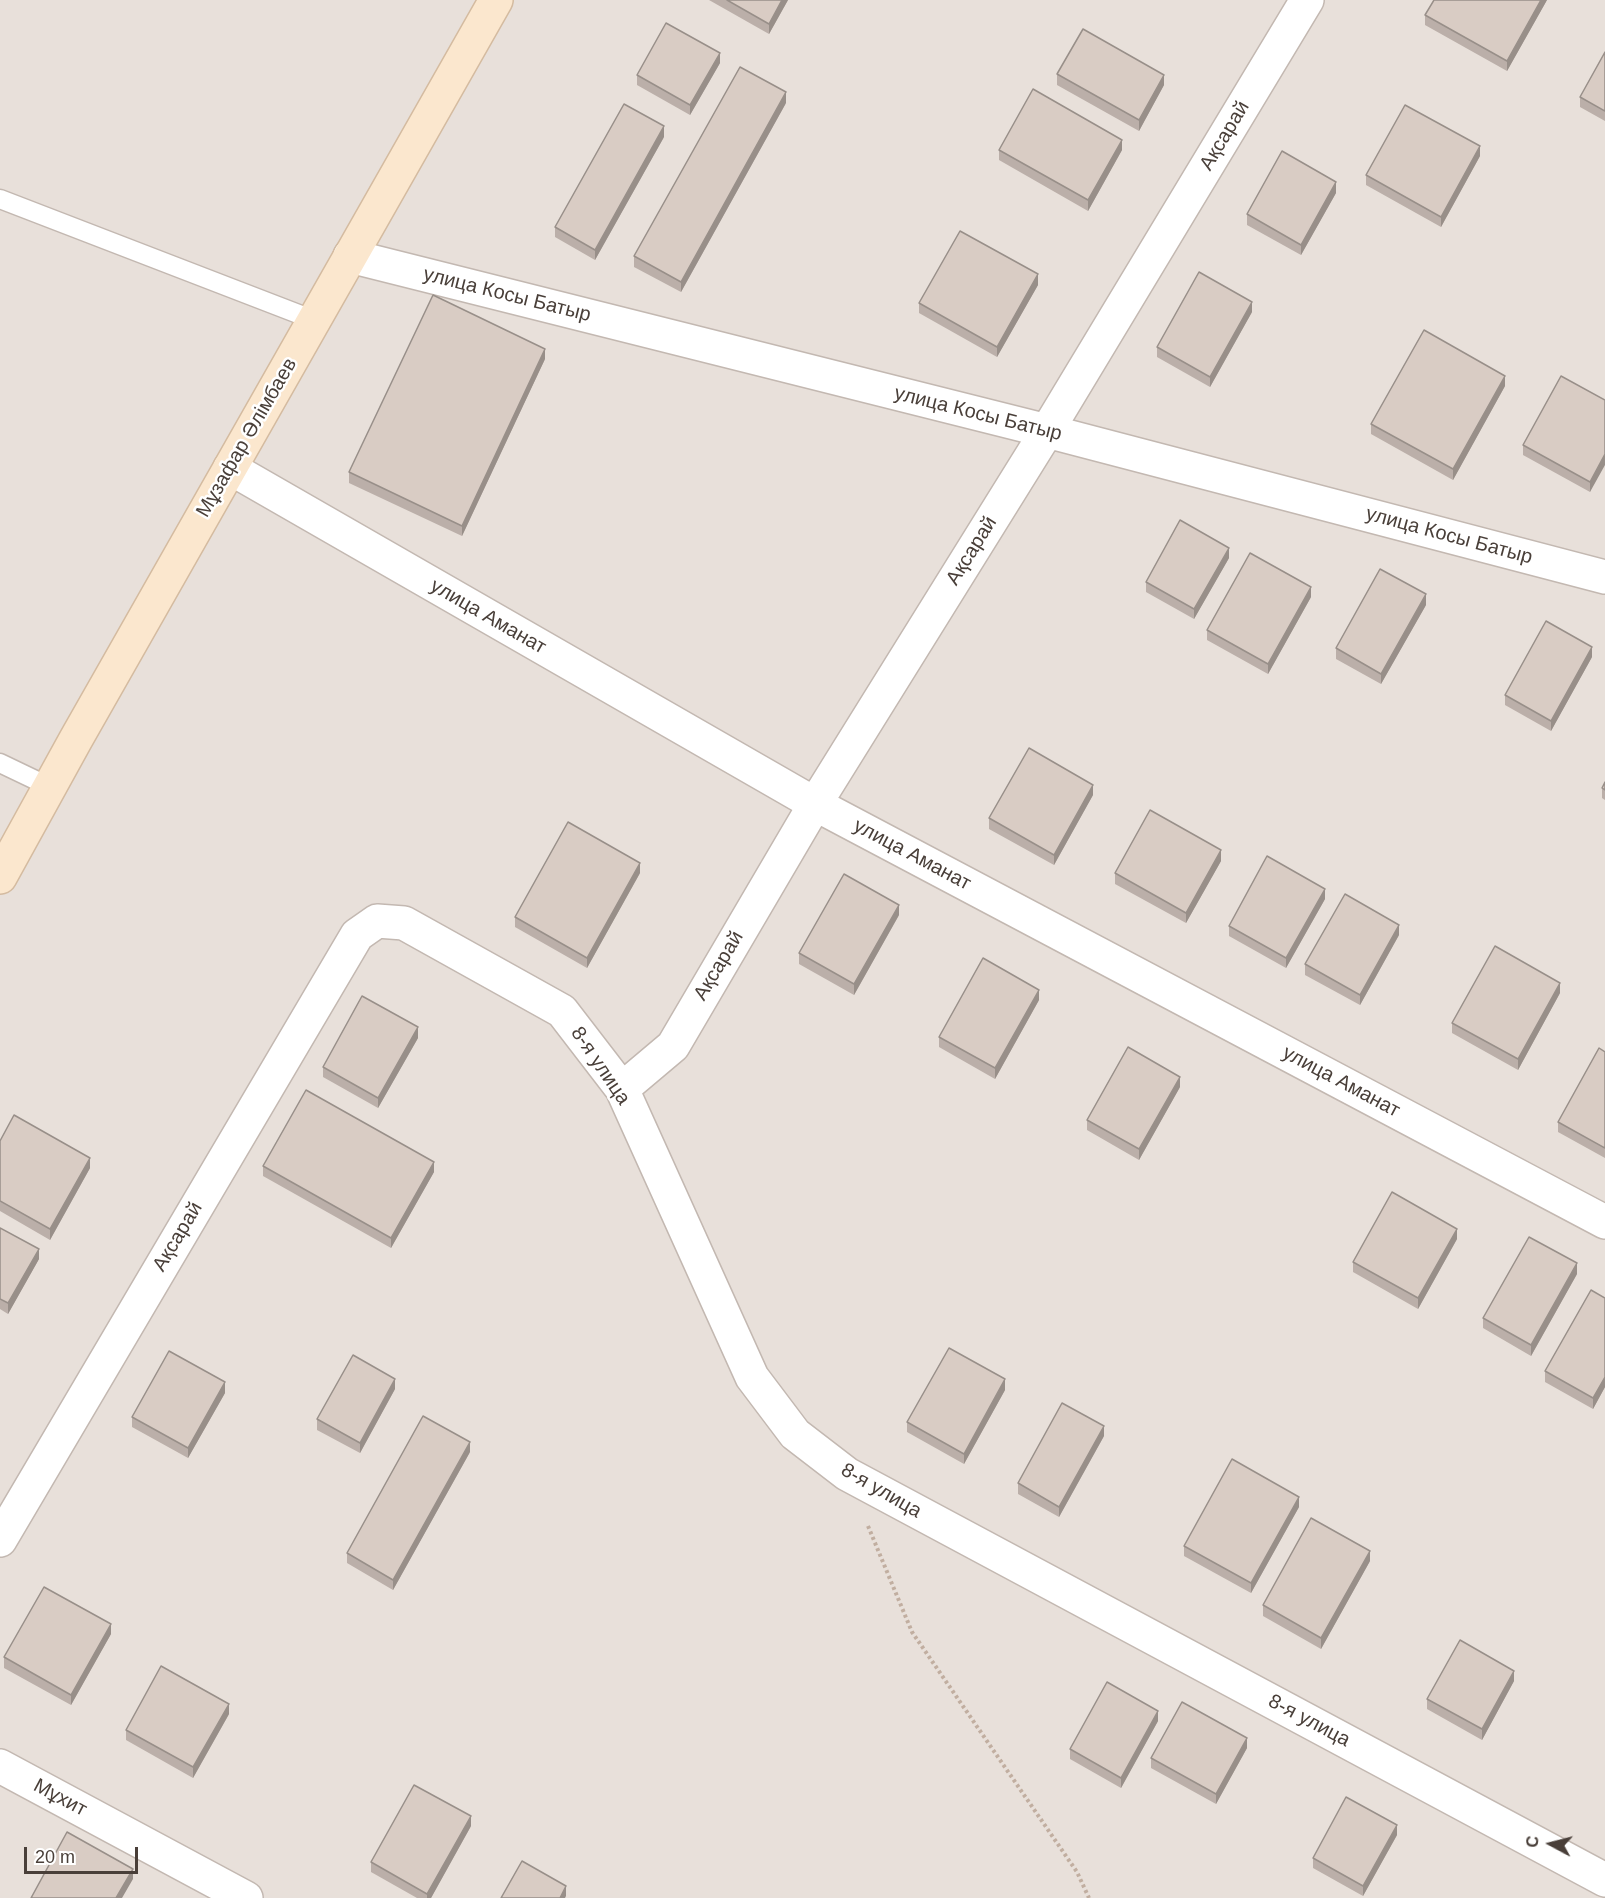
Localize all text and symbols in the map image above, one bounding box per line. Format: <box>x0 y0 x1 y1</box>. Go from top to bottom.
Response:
street label: Ақсарай <box>1195 97 1255 175</box>
street label: улица Косы Батыр <box>421 263 593 327</box>
street label: Мұзафар Әлімбаев <box>192 354 302 522</box>
street label: улица Косы Батыр <box>892 382 1064 446</box>
street label: улица Косы Батыр <box>1363 502 1535 570</box>
street label: Ақсарай <box>942 512 1002 590</box>
street label: улица Аманат <box>426 574 550 660</box>
street label: улица Аманат <box>849 814 975 896</box>
street label: Ақсарай <box>689 927 749 1005</box>
street label: 8-я улица <box>565 1022 635 1110</box>
street label: улица Аманат <box>1278 1041 1404 1123</box>
street label: Ақсарай <box>148 1198 208 1276</box>
street label: 8-я улица <box>836 1458 926 1524</box>
street label: 8-я улица <box>1264 1689 1354 1753</box>
street label: Мұхит <box>29 1774 91 1822</box>
north arrow <box>1521 1814 1581 1874</box>
scale bar <box>27 1835 141 1873</box>
text: С <box>1523 1835 1542 1849</box>
text: 20 m <box>35 1847 75 1867</box>

